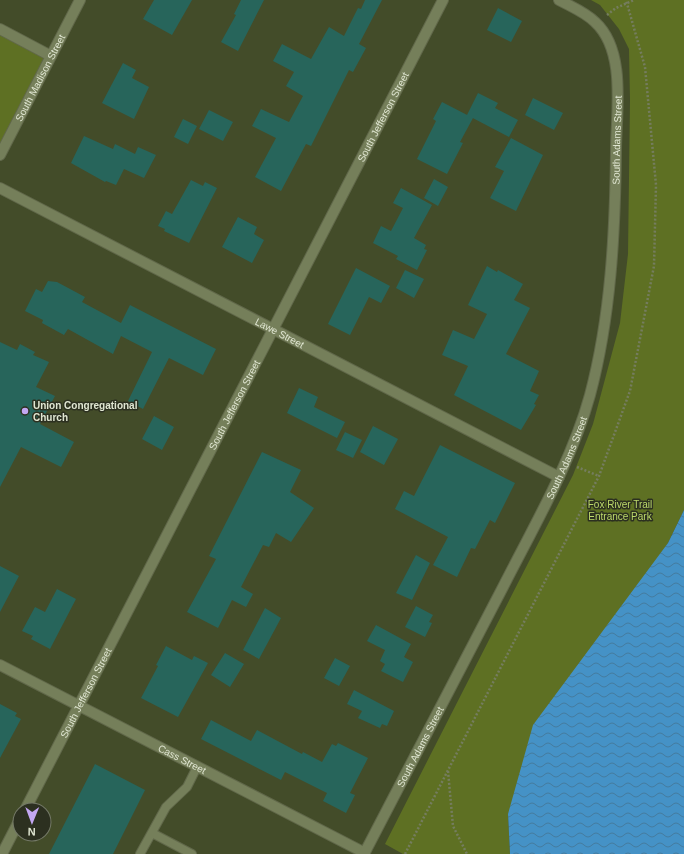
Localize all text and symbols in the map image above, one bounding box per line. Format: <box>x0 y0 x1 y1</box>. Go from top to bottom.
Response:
street label: South Madison Street <box>13 32 67 123</box>
street label: South Jefferson Street <box>355 70 411 164</box>
street label: South Adams Street <box>610 96 624 185</box>
street label: Lawe Street <box>253 316 306 350</box>
street label: South Jefferson Street <box>207 358 262 452</box>
place label: Union Congregational Church <box>33 400 138 423</box>
marker: Union Congregational Church <box>20 406 30 416</box>
street label: South Adams Street <box>544 415 589 501</box>
park label: Fox River Trail Entrance Park <box>588 499 653 522</box>
street label: South Jefferson Street <box>58 646 114 740</box>
street label: South Adams Street <box>395 705 446 789</box>
street label: Cass Street <box>156 742 208 776</box>
north arrow <box>12 802 52 842</box>
text: N <box>28 826 36 838</box>

